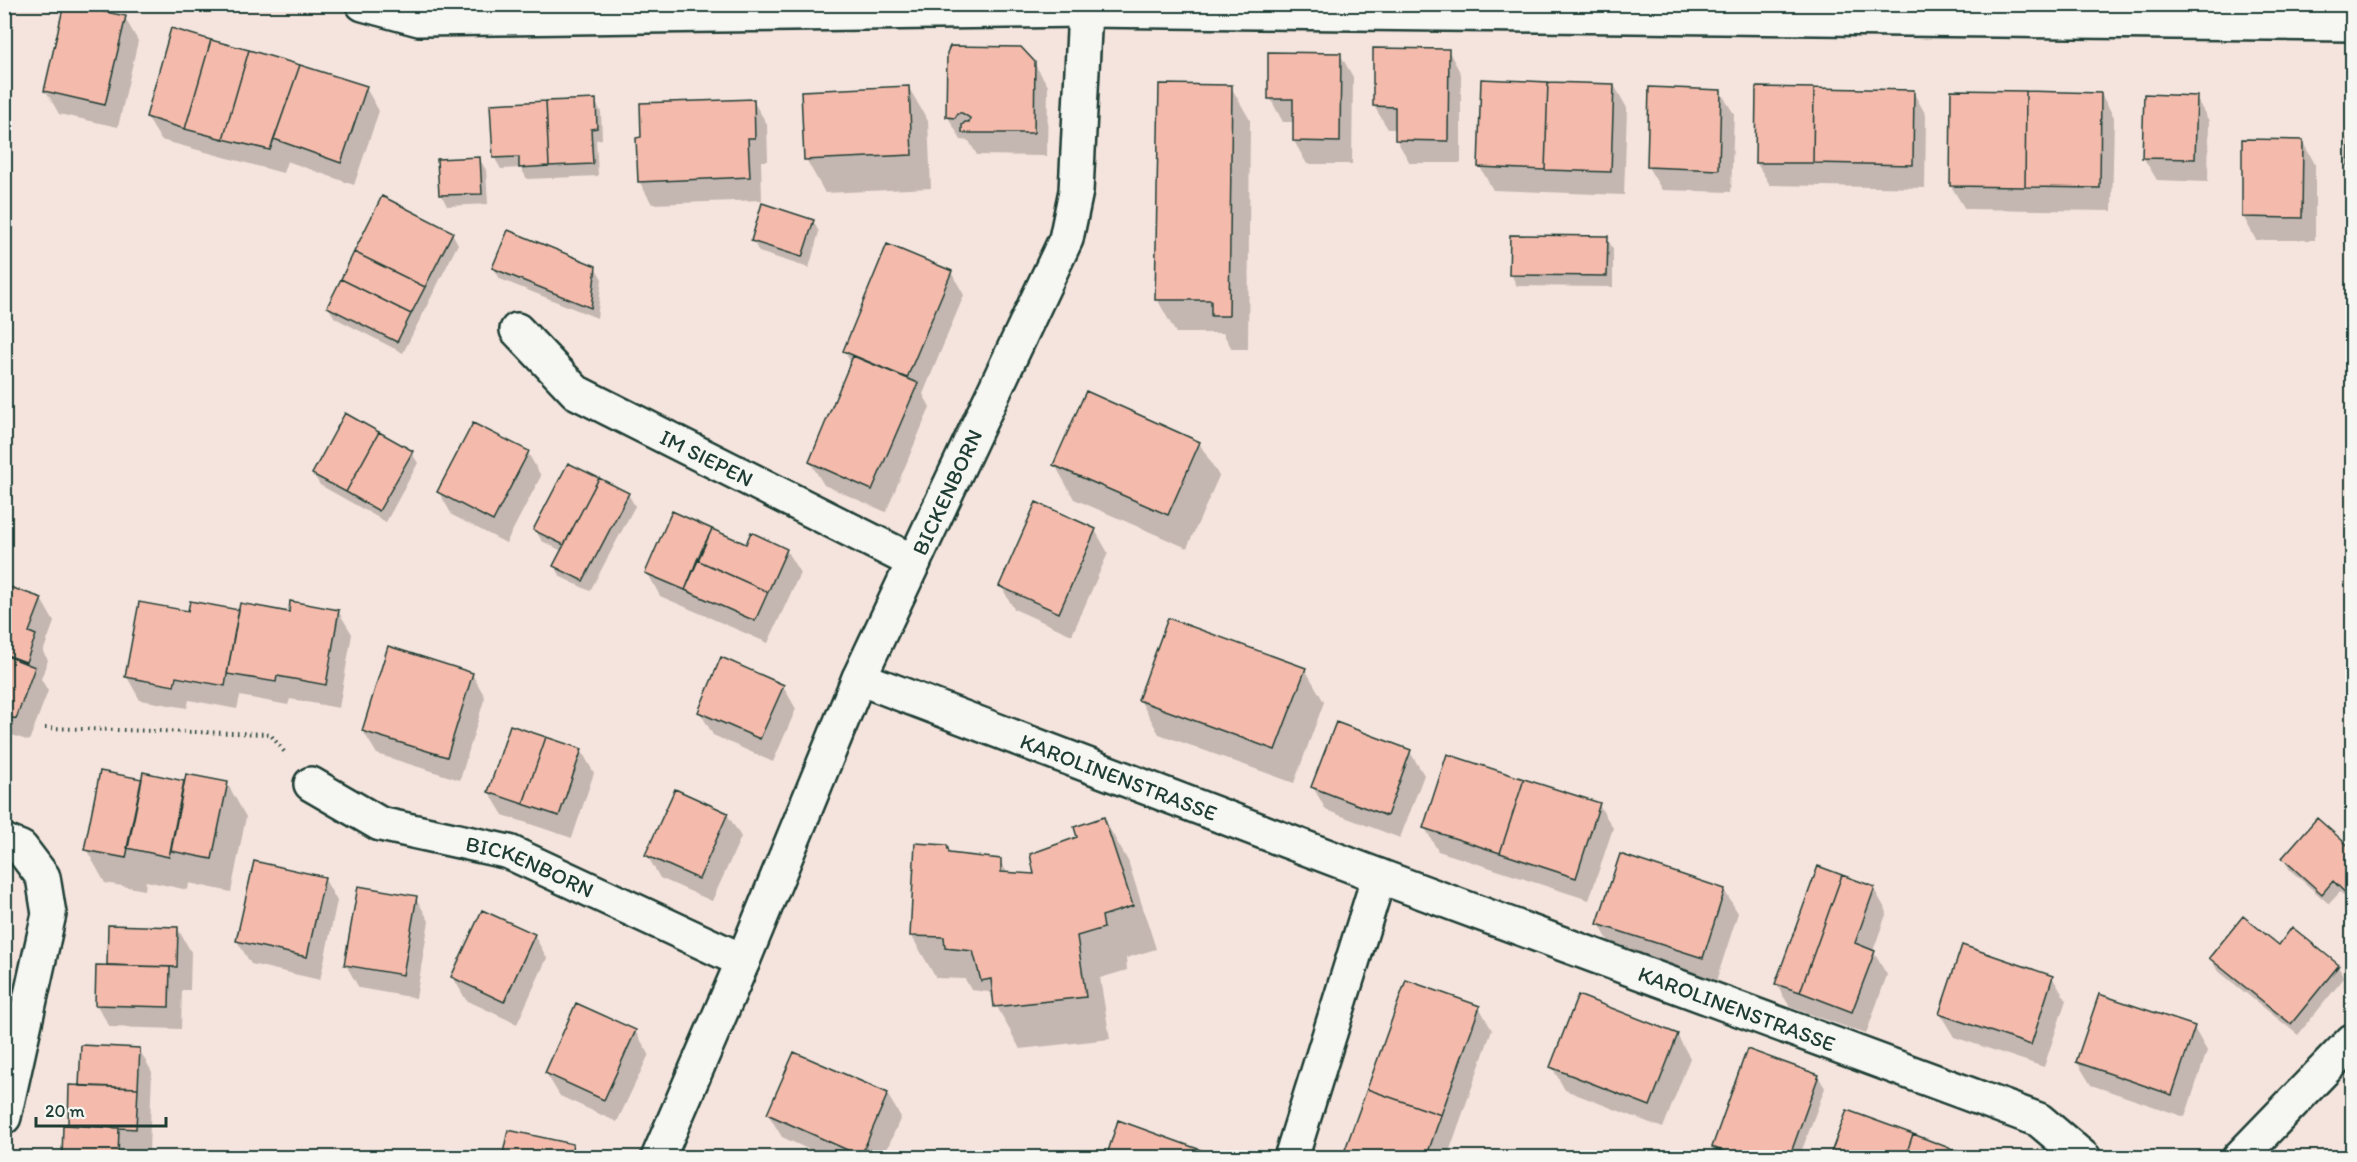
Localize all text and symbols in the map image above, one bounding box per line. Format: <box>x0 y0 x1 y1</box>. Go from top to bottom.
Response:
street label: IM SIEPEN <box>656 423 758 492</box>
street label: BICKENBORN <box>905 425 988 559</box>
street label: KAROLINENSTRASSE <box>1017 727 1221 827</box>
street label: BICKENBORN <box>463 830 598 903</box>
street label: KAROLINENSTRASSE <box>1635 960 1839 1057</box>
scale bar <box>36 1090 166 1128</box>
text: 20 m <box>45 1100 85 1122</box>

